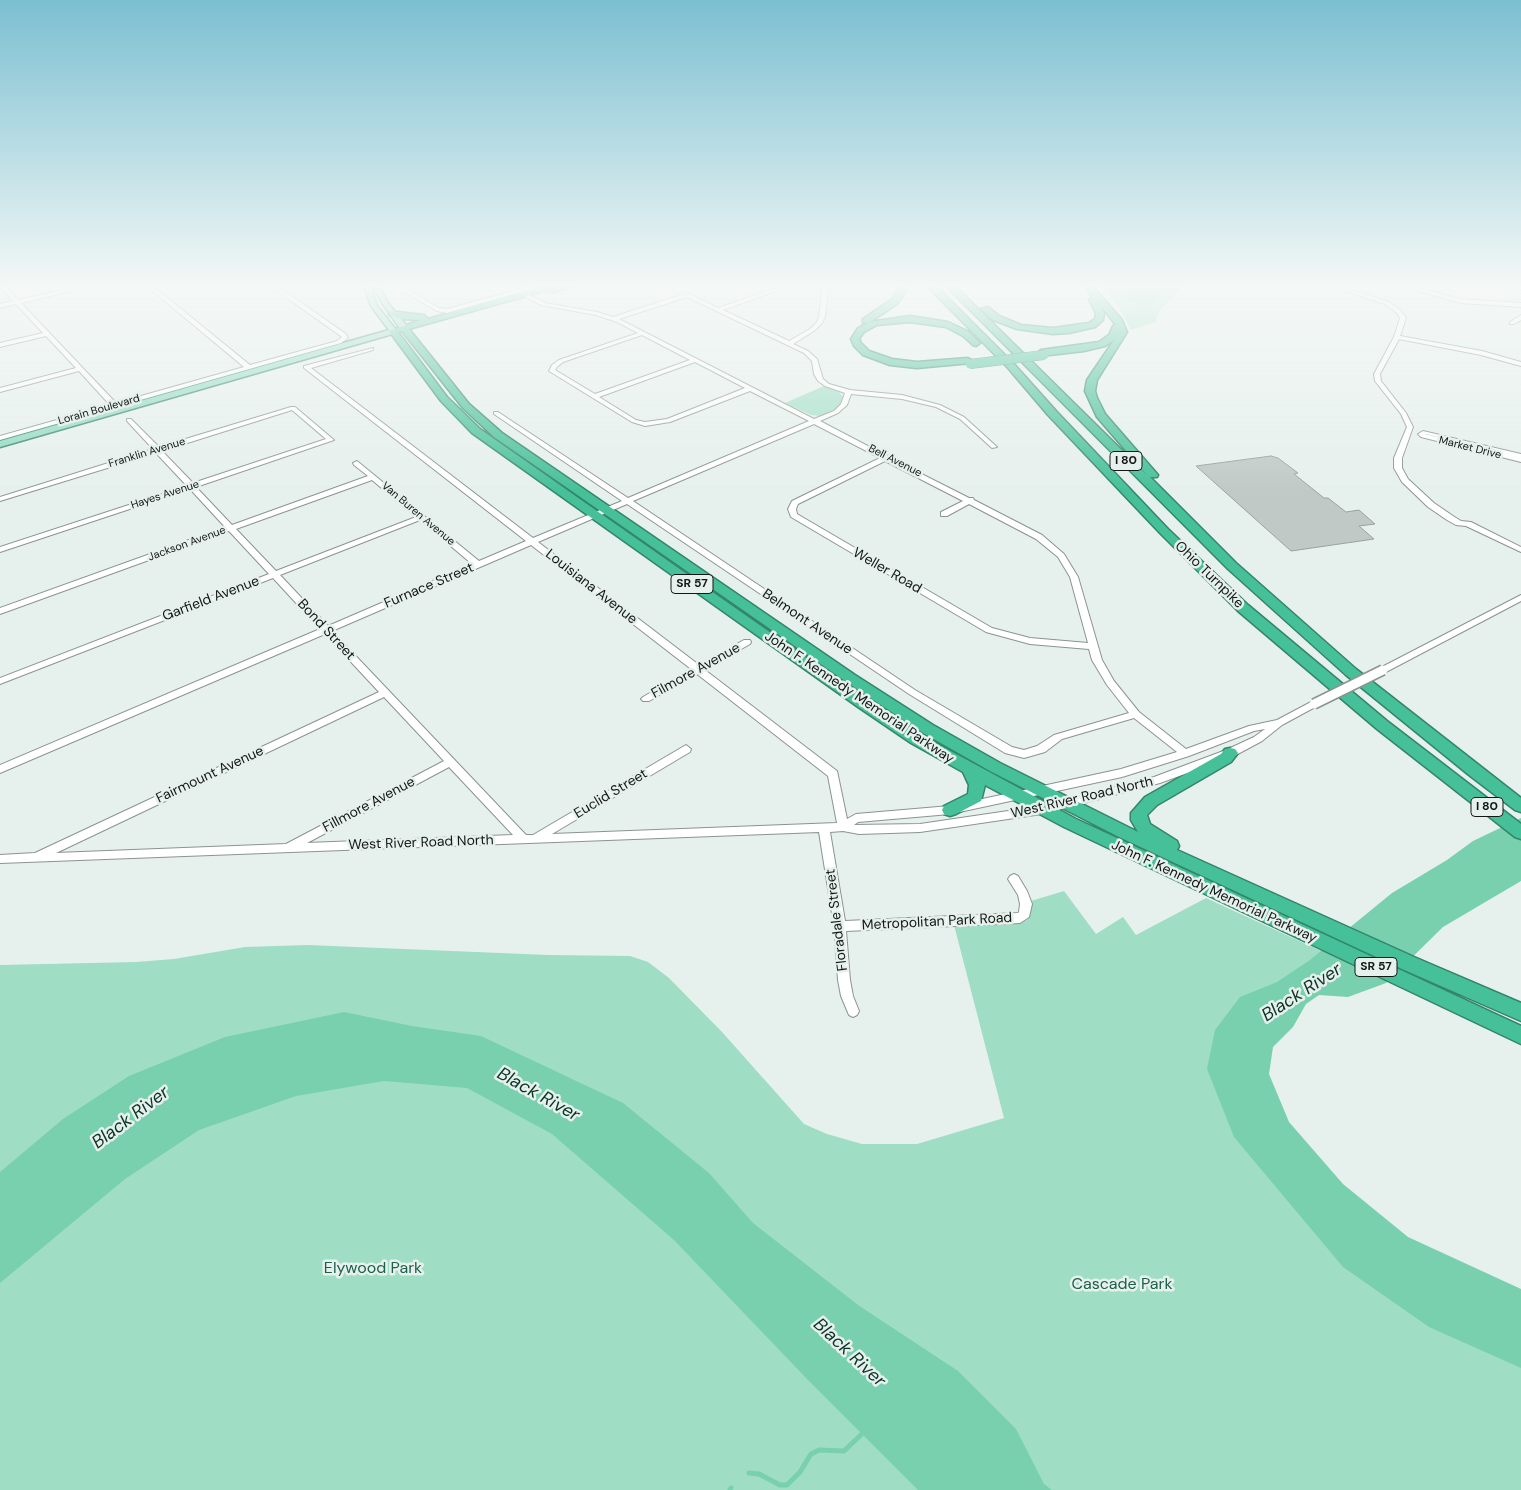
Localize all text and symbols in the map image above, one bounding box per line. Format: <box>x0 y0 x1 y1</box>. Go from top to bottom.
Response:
street label: Lorain Boulevard <box>57 392 141 428</box>
street label: Market Drive <box>1437 434 1503 462</box>
street label: Franklin Avenue <box>107 435 187 471</box>
street label: Bell Avenue <box>866 442 924 480</box>
road number: I 80 <box>1110 452 1142 471</box>
street label: Hayes Avenue <box>129 478 201 512</box>
street label: Van Buren Avenue <box>379 479 457 549</box>
street label: Jackson Avenue <box>146 524 228 564</box>
street label: Ohio Turnpike <box>1171 538 1247 612</box>
street label: Weller Road <box>850 545 924 597</box>
street label: Louisiana Avenue <box>542 546 640 628</box>
street label: Furnace Street <box>382 560 476 612</box>
street label: Garfield Avenue <box>160 573 262 625</box>
road number: SR 57 <box>671 574 713 594</box>
street label: Belmont Avenue <box>759 586 855 658</box>
street label: Bond Street <box>294 596 358 664</box>
street label: John F. Kennedy Memorial Parkway <box>761 628 957 768</box>
street label: Filmore Avenue <box>649 640 743 702</box>
street label: Fairmount Avenue <box>154 743 266 807</box>
street label: Euclid Street <box>571 766 651 822</box>
street label: West River Road North <box>1009 773 1155 823</box>
street label: Fillmore Avenue <box>320 774 418 836</box>
road number: I 80 <box>1471 798 1503 816</box>
street label: West River Road North <box>348 832 494 854</box>
street label: John F. Kennedy Memorial Parkway <box>1108 837 1320 947</box>
street label: Floradale Street <box>822 868 852 972</box>
street label: Metropolitan Park Road <box>861 910 1013 934</box>
road number: SR 57 <box>1355 958 1397 976</box>
water label: Black River <box>1258 959 1346 1027</box>
water label: Black River <box>493 1064 583 1126</box>
water label: Black River <box>88 1082 174 1154</box>
park label: Elywood Park <box>324 1259 422 1279</box>
park label: Cascade Park <box>1071 1275 1173 1295</box>
water label: Black River <box>808 1314 890 1392</box>

